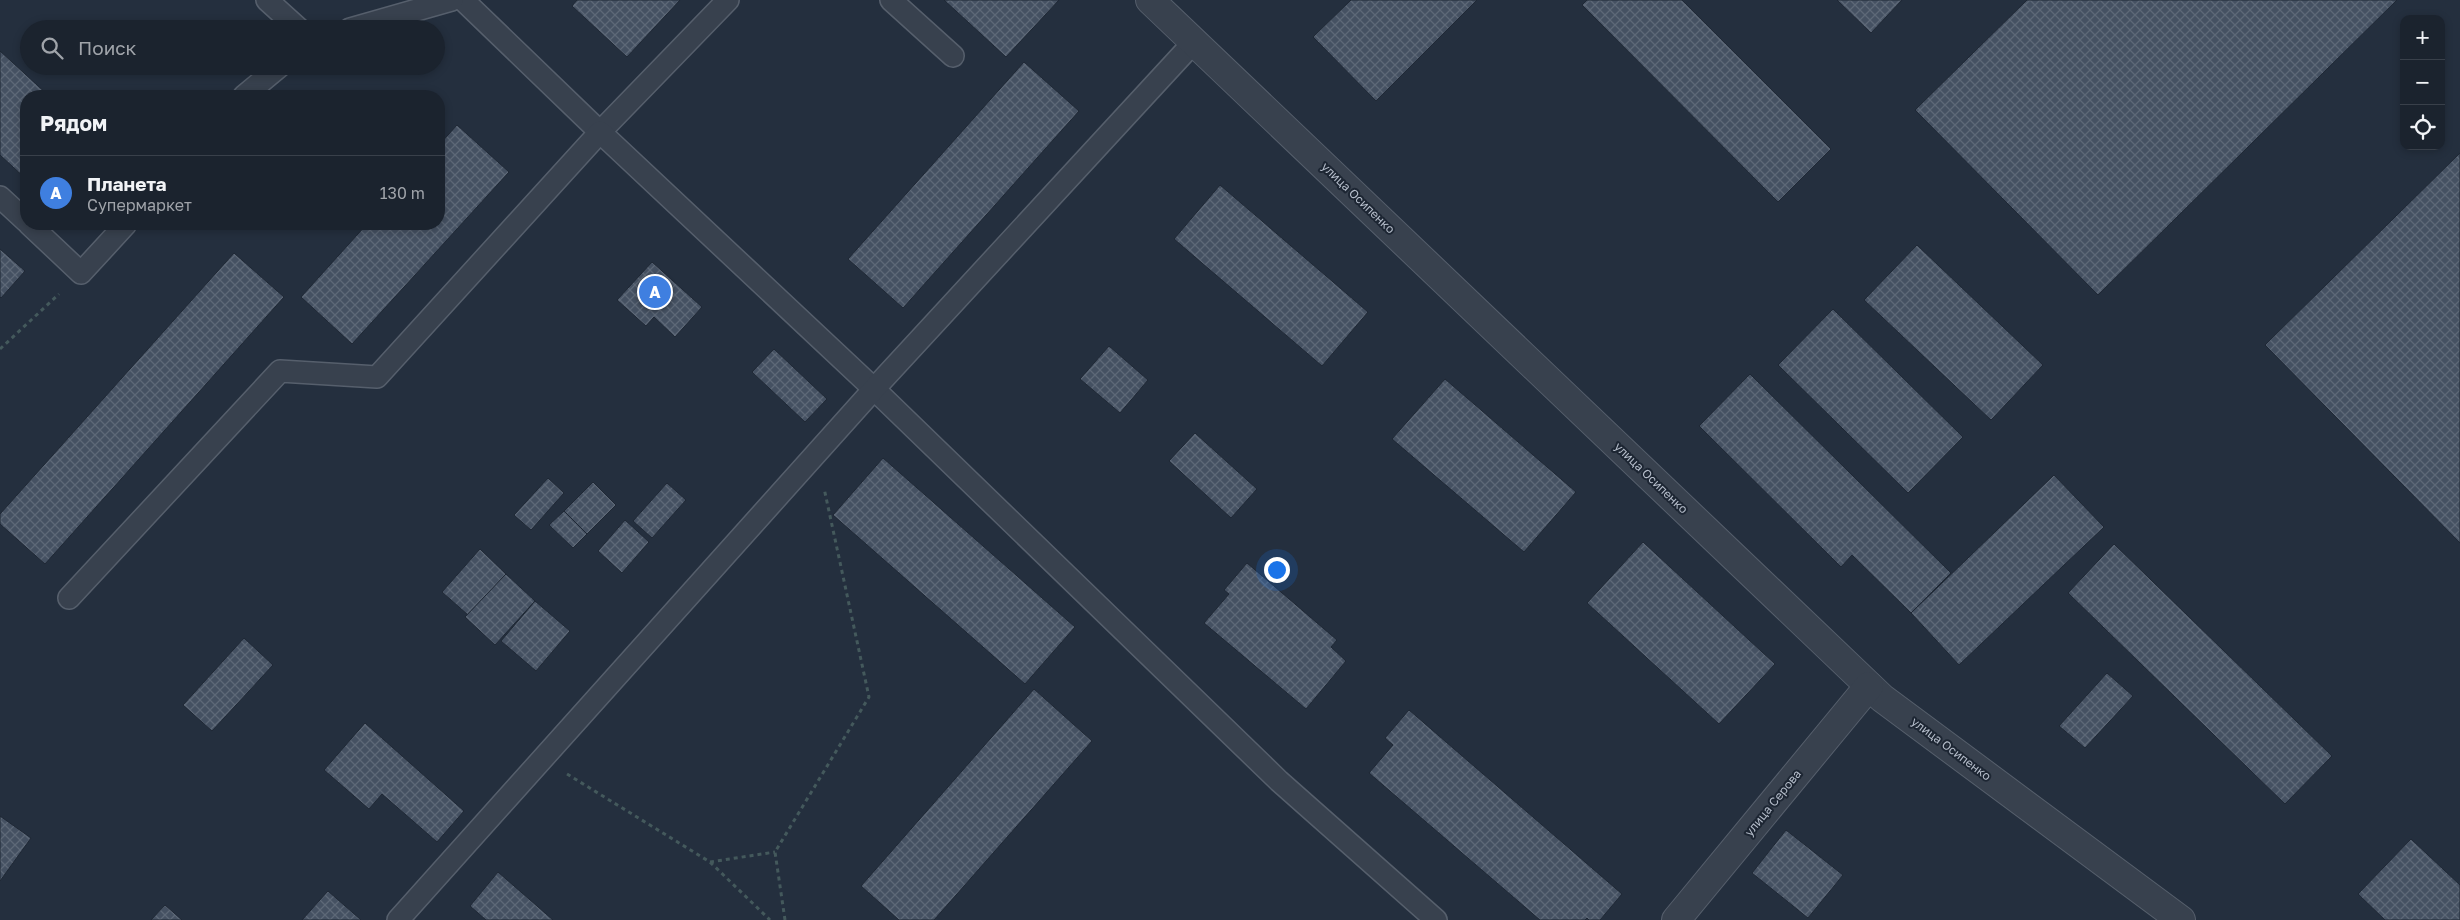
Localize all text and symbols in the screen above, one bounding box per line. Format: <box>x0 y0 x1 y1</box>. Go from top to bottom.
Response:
map controls <box>2400 15 2445 150</box>
button: + <box>2400 15 2445 60</box>
search box <box>20 20 445 75</box>
icon: search <box>38 34 66 62</box>
text: Поиск <box>78 36 137 59</box>
button: − <box>2400 60 2445 105</box>
button: locate <box>2400 105 2445 150</box>
text: Рядом <box>40 110 107 136</box>
street label: улица Осипенко <box>1319 159 1398 236</box>
text: Планета <box>87 172 167 195</box>
text: A <box>50 183 62 203</box>
text: 130 m <box>380 183 425 203</box>
text: Супермаркет <box>87 195 192 215</box>
pin: A <box>639 273 671 311</box>
street label: улица Осипенко <box>1612 439 1691 516</box>
your location <box>1264 557 1290 583</box>
street label: улица Осипенко <box>1908 714 1994 784</box>
street label: улица Серова <box>1741 766 1804 839</box>

